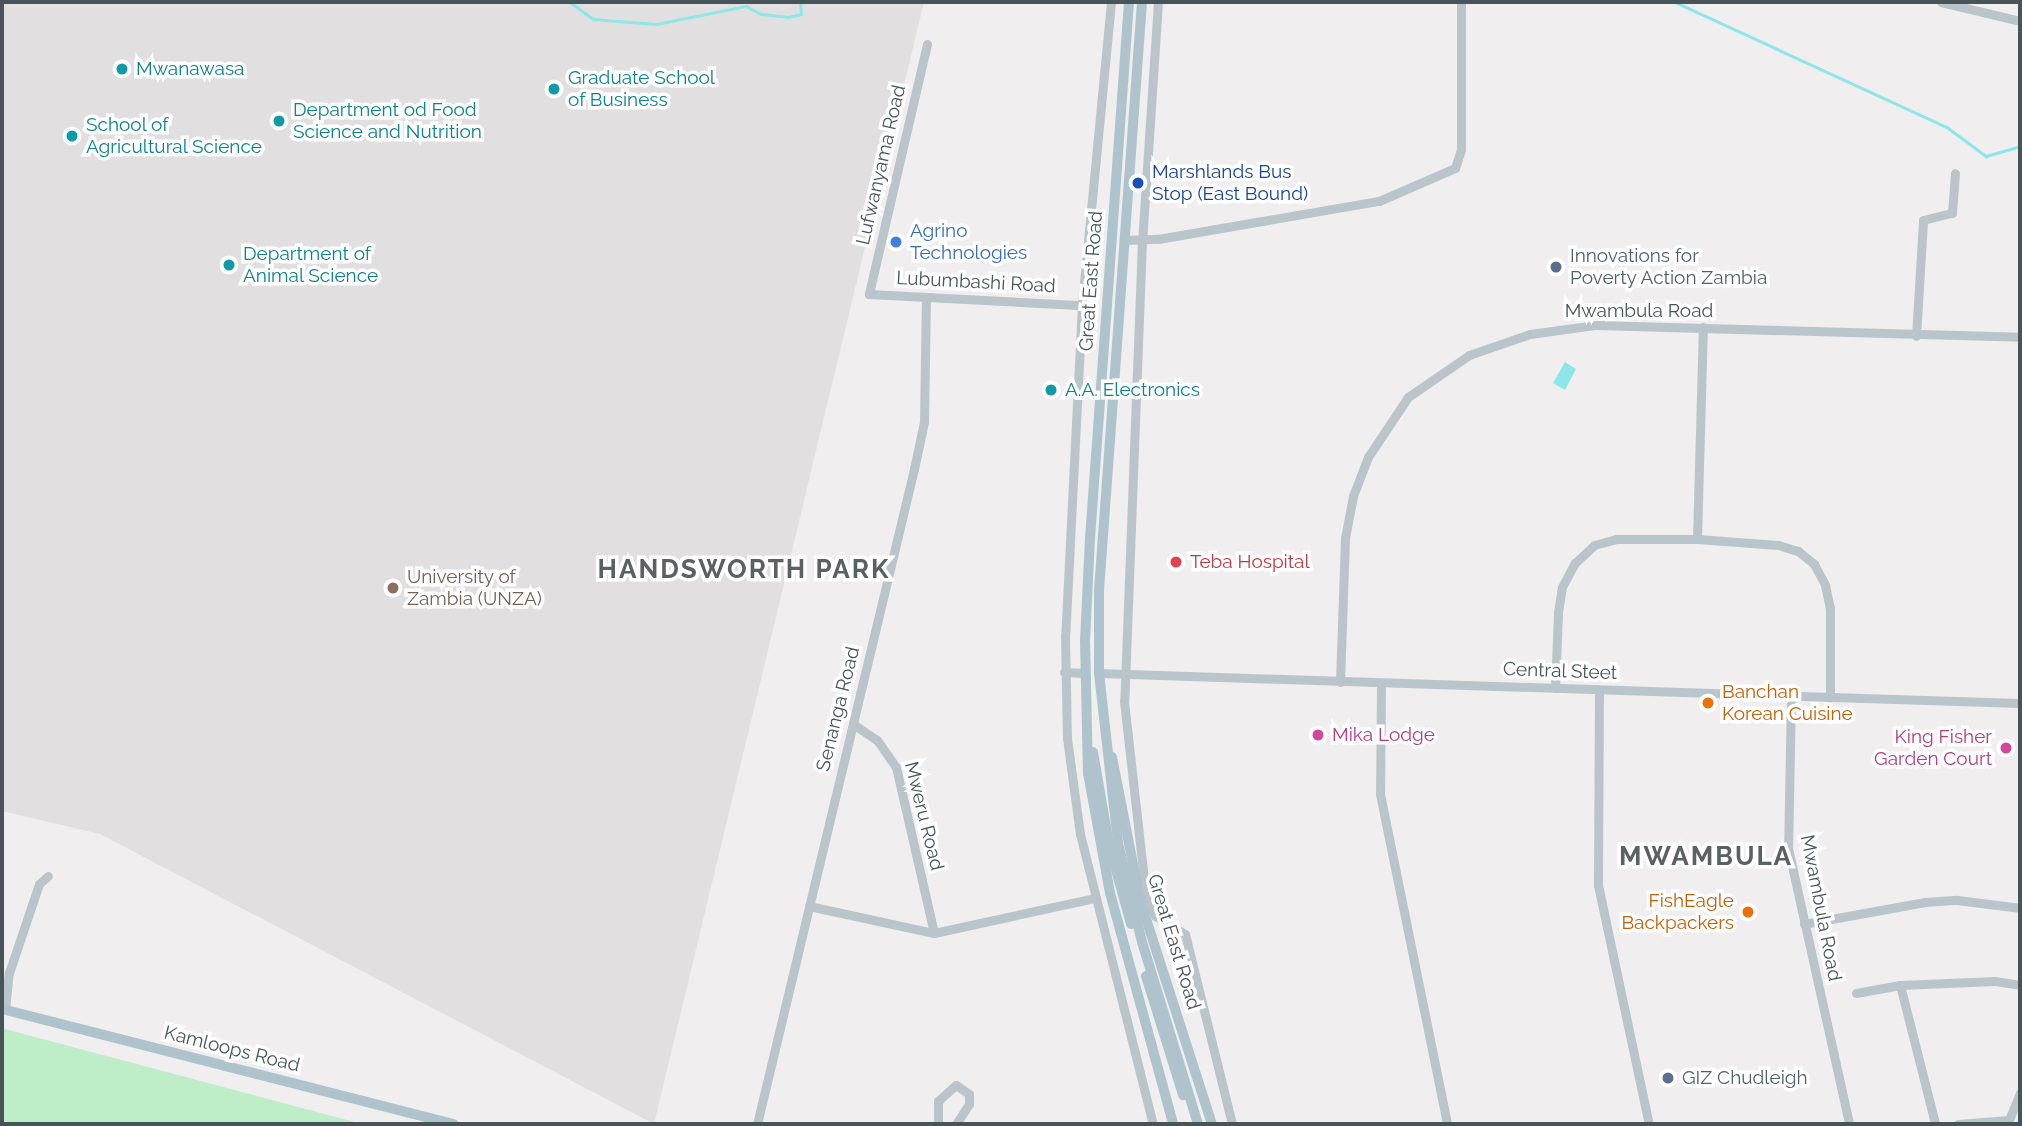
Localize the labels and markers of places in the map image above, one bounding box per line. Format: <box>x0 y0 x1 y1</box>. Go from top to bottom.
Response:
place label: Mwanawasa <box>136 58 244 80</box>
marker: Mwanawasa <box>114 61 130 77</box>
place label: Graduate School of Business <box>568 67 715 111</box>
marker: Graduate School of Business <box>546 81 562 97</box>
place label: Department od Food Science and Nutrition <box>293 99 482 143</box>
marker: Department od Food Science and Nutrition <box>271 113 287 129</box>
place label: School of Agricultural Science <box>86 114 262 158</box>
marker: School of Agricultural Science <box>64 128 80 144</box>
place label: Marshlands Bus Stop (East Bound) <box>1152 161 1308 205</box>
marker: Marshlands Bus Stop (East Bound) <box>1130 175 1146 191</box>
place label: Agrino Technologies <box>910 220 1027 264</box>
marker: Agrino Technologies <box>888 234 904 250</box>
place label: Department of Animal Science <box>243 243 379 287</box>
place label: Innovations for Poverty Action Zambia <box>1570 245 1768 289</box>
marker: Department of Animal Science <box>221 257 237 273</box>
marker: Innovations for Poverty Action Zambia <box>1548 259 1564 275</box>
place label: A.A. Electronics <box>1065 379 1200 401</box>
marker: A.A. Electronics <box>1043 382 1059 398</box>
place label: Teba Hospital <box>1190 551 1310 573</box>
marker: Teba Hospital <box>1168 554 1184 570</box>
place label: University of Zambia (UNZA) <box>407 566 542 610</box>
marker: University of Zambia (UNZA) <box>385 580 401 596</box>
place label: Banchan Korean Cuisine <box>1722 681 1853 725</box>
marker: Banchan Korean Cuisine <box>1700 695 1716 711</box>
place label: Mika Lodge <box>1332 724 1435 746</box>
place label: King Fisher Garden Court <box>1874 726 1992 770</box>
marker: Mika Lodge <box>1310 727 1326 743</box>
marker: King Fisher Garden Court <box>1998 740 2014 756</box>
place label: FishEagle Backpackers <box>1621 890 1734 934</box>
marker: FishEagle Backpackers <box>1740 904 1756 920</box>
place label: GIZ Chudleigh <box>1682 1067 1808 1089</box>
marker: GIZ Chudleigh <box>1660 1070 1676 1086</box>

